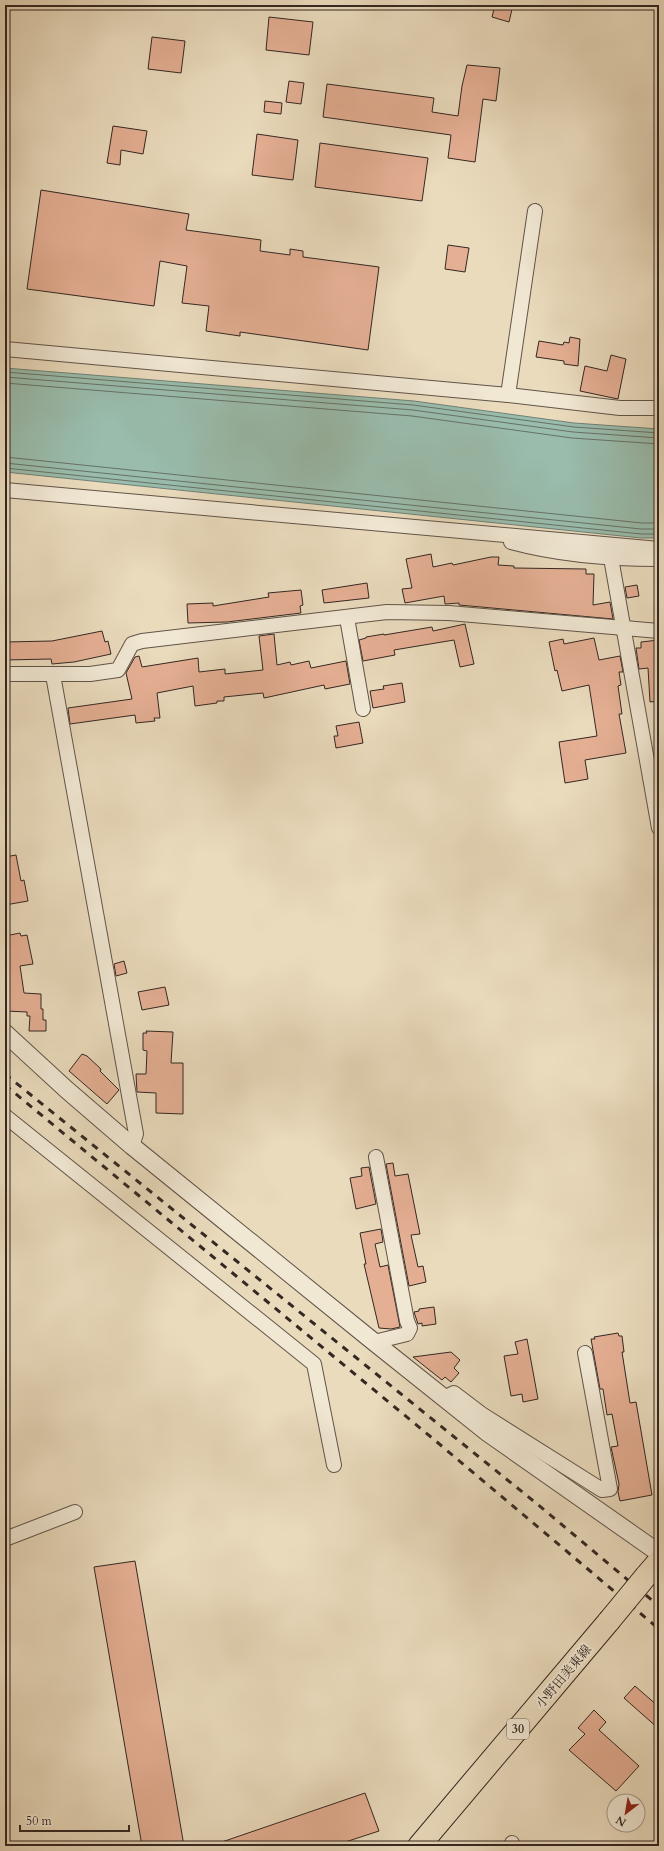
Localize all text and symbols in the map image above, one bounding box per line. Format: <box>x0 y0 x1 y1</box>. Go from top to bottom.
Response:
street label: 小野田美東線 <box>532 1641 596 1712</box>
road number: 30 <box>507 1719 529 1739</box>
north arrow <box>606 1793 646 1833</box>
scale bar <box>20 1807 129 1833</box>
text: N <box>613 1812 629 1830</box>
text: 50 m <box>26 1813 53 1829</box>

